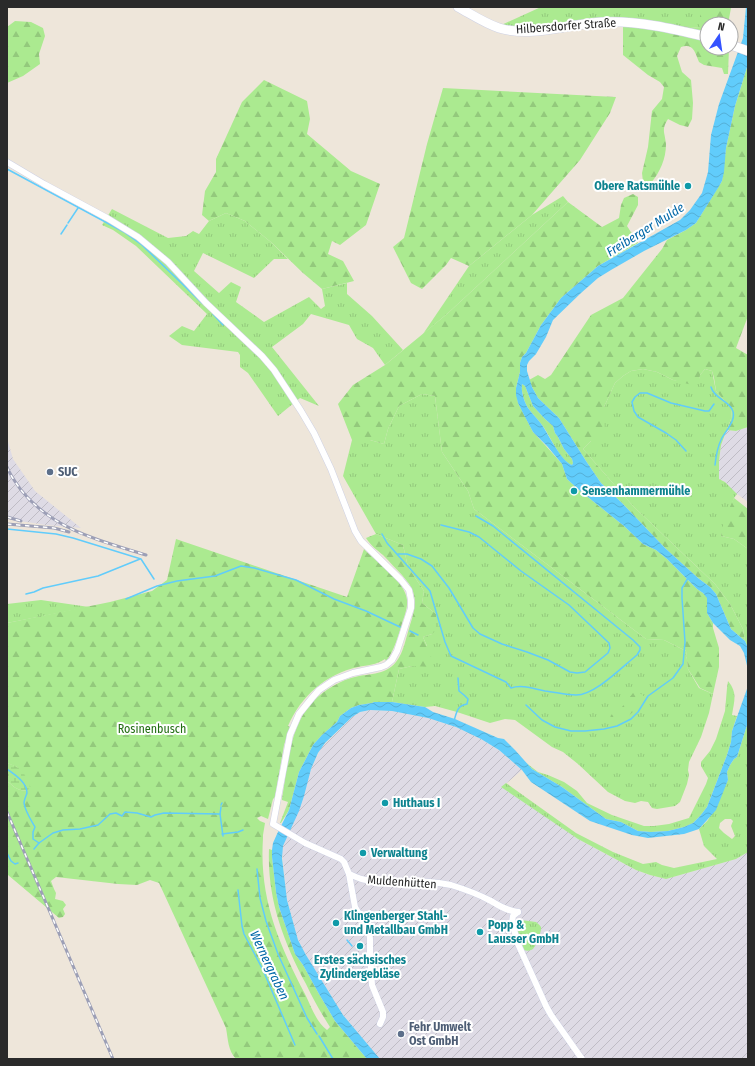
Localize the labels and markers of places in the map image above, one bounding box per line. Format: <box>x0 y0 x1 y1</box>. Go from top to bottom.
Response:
place label: Obere Ratsmühle <box>594 179 680 193</box>
marker: Obere Ratsmühle <box>683 181 693 191</box>
place label: SUC <box>58 465 78 479</box>
marker: SUC <box>45 467 55 477</box>
place label: Sensenhammermühle <box>582 484 690 498</box>
marker: Sensenhammermühle <box>569 486 579 496</box>
place label: Huthaus I <box>393 796 440 810</box>
marker: Huthaus I <box>380 798 390 808</box>
place label: Verwaltung <box>370 846 427 860</box>
marker: Verwaltung <box>358 848 368 858</box>
place label: Klingenberger Stahl- und Metallbau GmbH <box>344 909 448 937</box>
marker: Klingenberger Stahl- und Metallbau GmbH <box>331 918 341 928</box>
place label: Popp & Lausser GmbH <box>488 918 559 946</box>
marker: Popp & Lausser GmbH <box>475 927 485 937</box>
marker: Erstes sächsisches Zylindergebläse <box>355 941 365 951</box>
place label: Erstes sächsisches Zylindergebläse <box>314 953 407 981</box>
place label: Fehr Umwelt Ost GmbH <box>409 1020 472 1048</box>
marker: Fehr Umwelt Ost GmbH <box>396 1029 406 1039</box>

